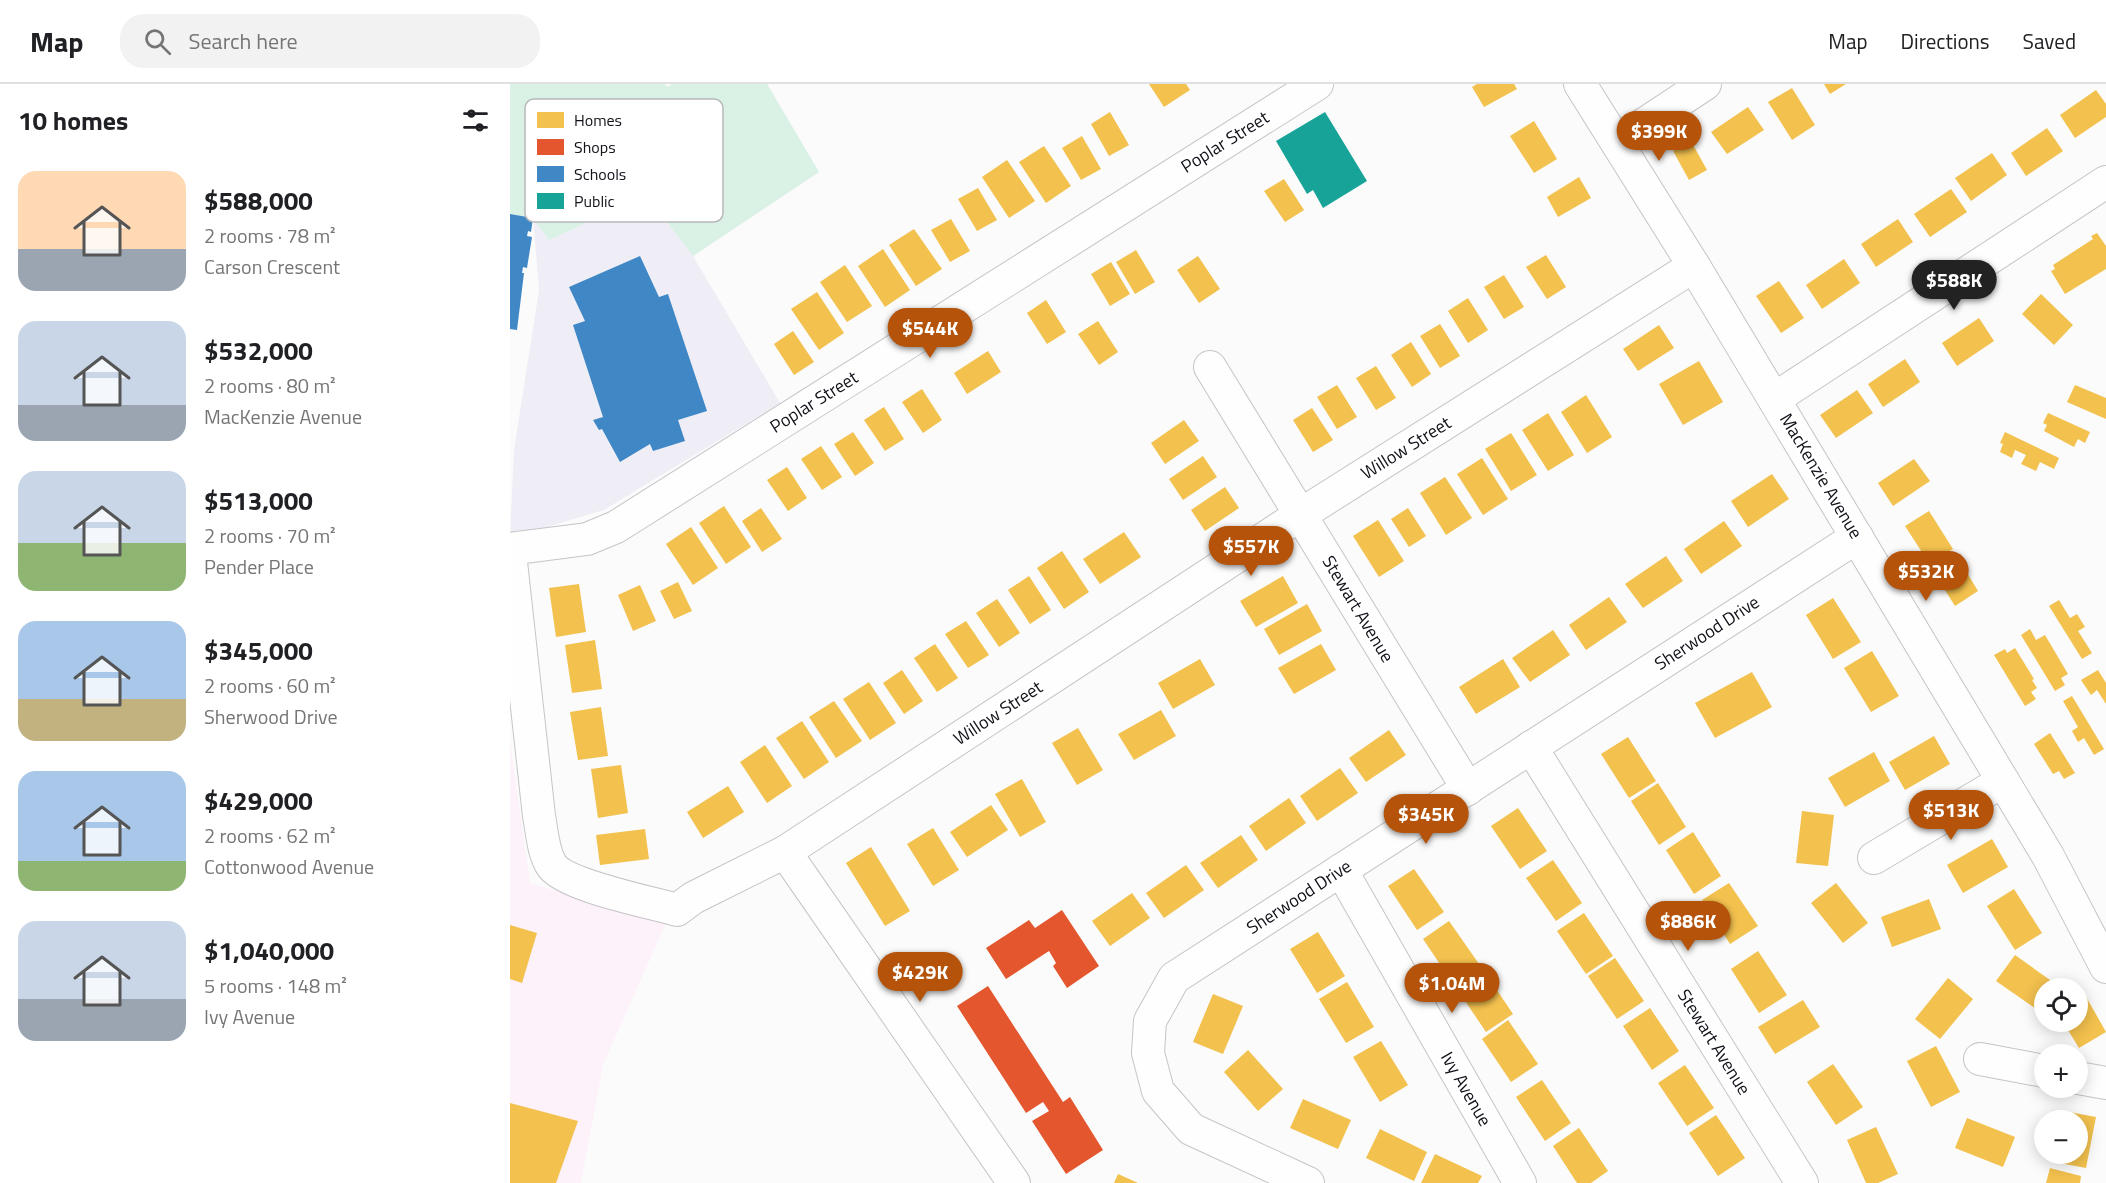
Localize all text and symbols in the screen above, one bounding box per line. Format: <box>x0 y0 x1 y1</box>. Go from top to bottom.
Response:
search box <box>120 14 540 68</box>
text: Map <box>30 20 84 63</box>
text: Search here <box>189 24 298 58</box>
icon: search <box>141 25 174 58</box>
text: Map <box>1828 25 1868 57</box>
text: Directions <box>1901 25 1990 57</box>
text: Saved <box>2023 25 2076 57</box>
legend <box>525 99 723 222</box>
text: 10 homes <box>18 101 128 140</box>
street label: Poplar Street <box>1175 103 1275 179</box>
icon: filters <box>459 104 492 137</box>
text: Homes <box>574 108 622 132</box>
pin: $399K <box>1617 111 1701 162</box>
text: $399K <box>1631 115 1687 146</box>
text: Shops <box>574 135 616 159</box>
text: Schools <box>574 162 626 186</box>
text: $588,000 <box>204 181 313 220</box>
text: Public <box>574 189 615 213</box>
icon: home <box>66 195 138 267</box>
text: 2 rooms · 78 m² <box>204 220 336 251</box>
text: Carson Crescent <box>204 251 340 282</box>
pin: $588K <box>1912 260 1996 311</box>
text: $588K <box>1926 264 1982 295</box>
pin: $544K <box>888 308 972 359</box>
text: $544K <box>902 312 958 343</box>
text: $532,000 <box>204 331 313 370</box>
icon: home <box>66 345 138 417</box>
street label: Poplar Street <box>764 363 864 439</box>
text: 2 rooms · 80 m² <box>204 370 336 401</box>
text: MacKenzie Avenue <box>204 401 362 432</box>
street label: MacKenzie Avenue <box>1773 408 1870 544</box>
street label: Willow Street <box>1355 409 1457 486</box>
text: $513,000 <box>204 481 313 520</box>
icon: home <box>66 495 138 567</box>
text: 2 rooms · 70 m² <box>204 520 336 551</box>
pin: $557K <box>1209 526 1293 577</box>
text: $557K <box>1223 530 1279 561</box>
street label: Stewart Avenue <box>1316 550 1401 667</box>
text: Pender Place <box>204 551 314 582</box>
pin: $532K <box>1884 551 1968 602</box>
text: $532K <box>1898 555 1954 586</box>
street label: Sherwood Drive <box>1649 589 1764 677</box>
text: $345,000 <box>204 631 313 670</box>
icon: home <box>66 645 138 717</box>
text: 2 rooms · 60 m² <box>204 670 336 701</box>
street label: Willow Street <box>948 673 1048 752</box>
text: Sherwood Drive <box>204 701 338 732</box>
text: $429,000 <box>204 781 313 820</box>
pin: $513K <box>1909 790 1993 841</box>
pin: $345K <box>1384 794 1468 845</box>
text: $513K <box>1923 794 1979 825</box>
icon: home <box>66 795 138 867</box>
text: $345K <box>1398 798 1454 829</box>
text: 2 rooms · 62 m² <box>204 820 336 851</box>
text: Cottonwood Avenue <box>204 851 374 882</box>
street label: Sherwood Drive <box>1241 853 1356 941</box>
pin: $886K <box>1646 901 1730 952</box>
text: $886K <box>1660 905 1716 936</box>
text: $1,040,000 <box>204 931 334 970</box>
icon: home <box>66 945 138 1017</box>
pin: $429K <box>878 952 962 1003</box>
text: $429K <box>892 956 948 987</box>
pin: $1.04M <box>1403 963 1501 1014</box>
text: $1.04M <box>1418 967 1486 998</box>
text: 5 rooms · 148 m² <box>204 970 347 1001</box>
map controls <box>2034 978 2088 1164</box>
button: locate <box>2034 978 2088 1032</box>
street label: Stewart Avenue <box>1671 984 1758 1100</box>
text: Ivy Avenue <box>204 1001 295 1032</box>
button: + <box>2034 1044 2088 1098</box>
street label: Ivy Avenue <box>1434 1046 1499 1131</box>
button: − <box>2034 1110 2088 1164</box>

